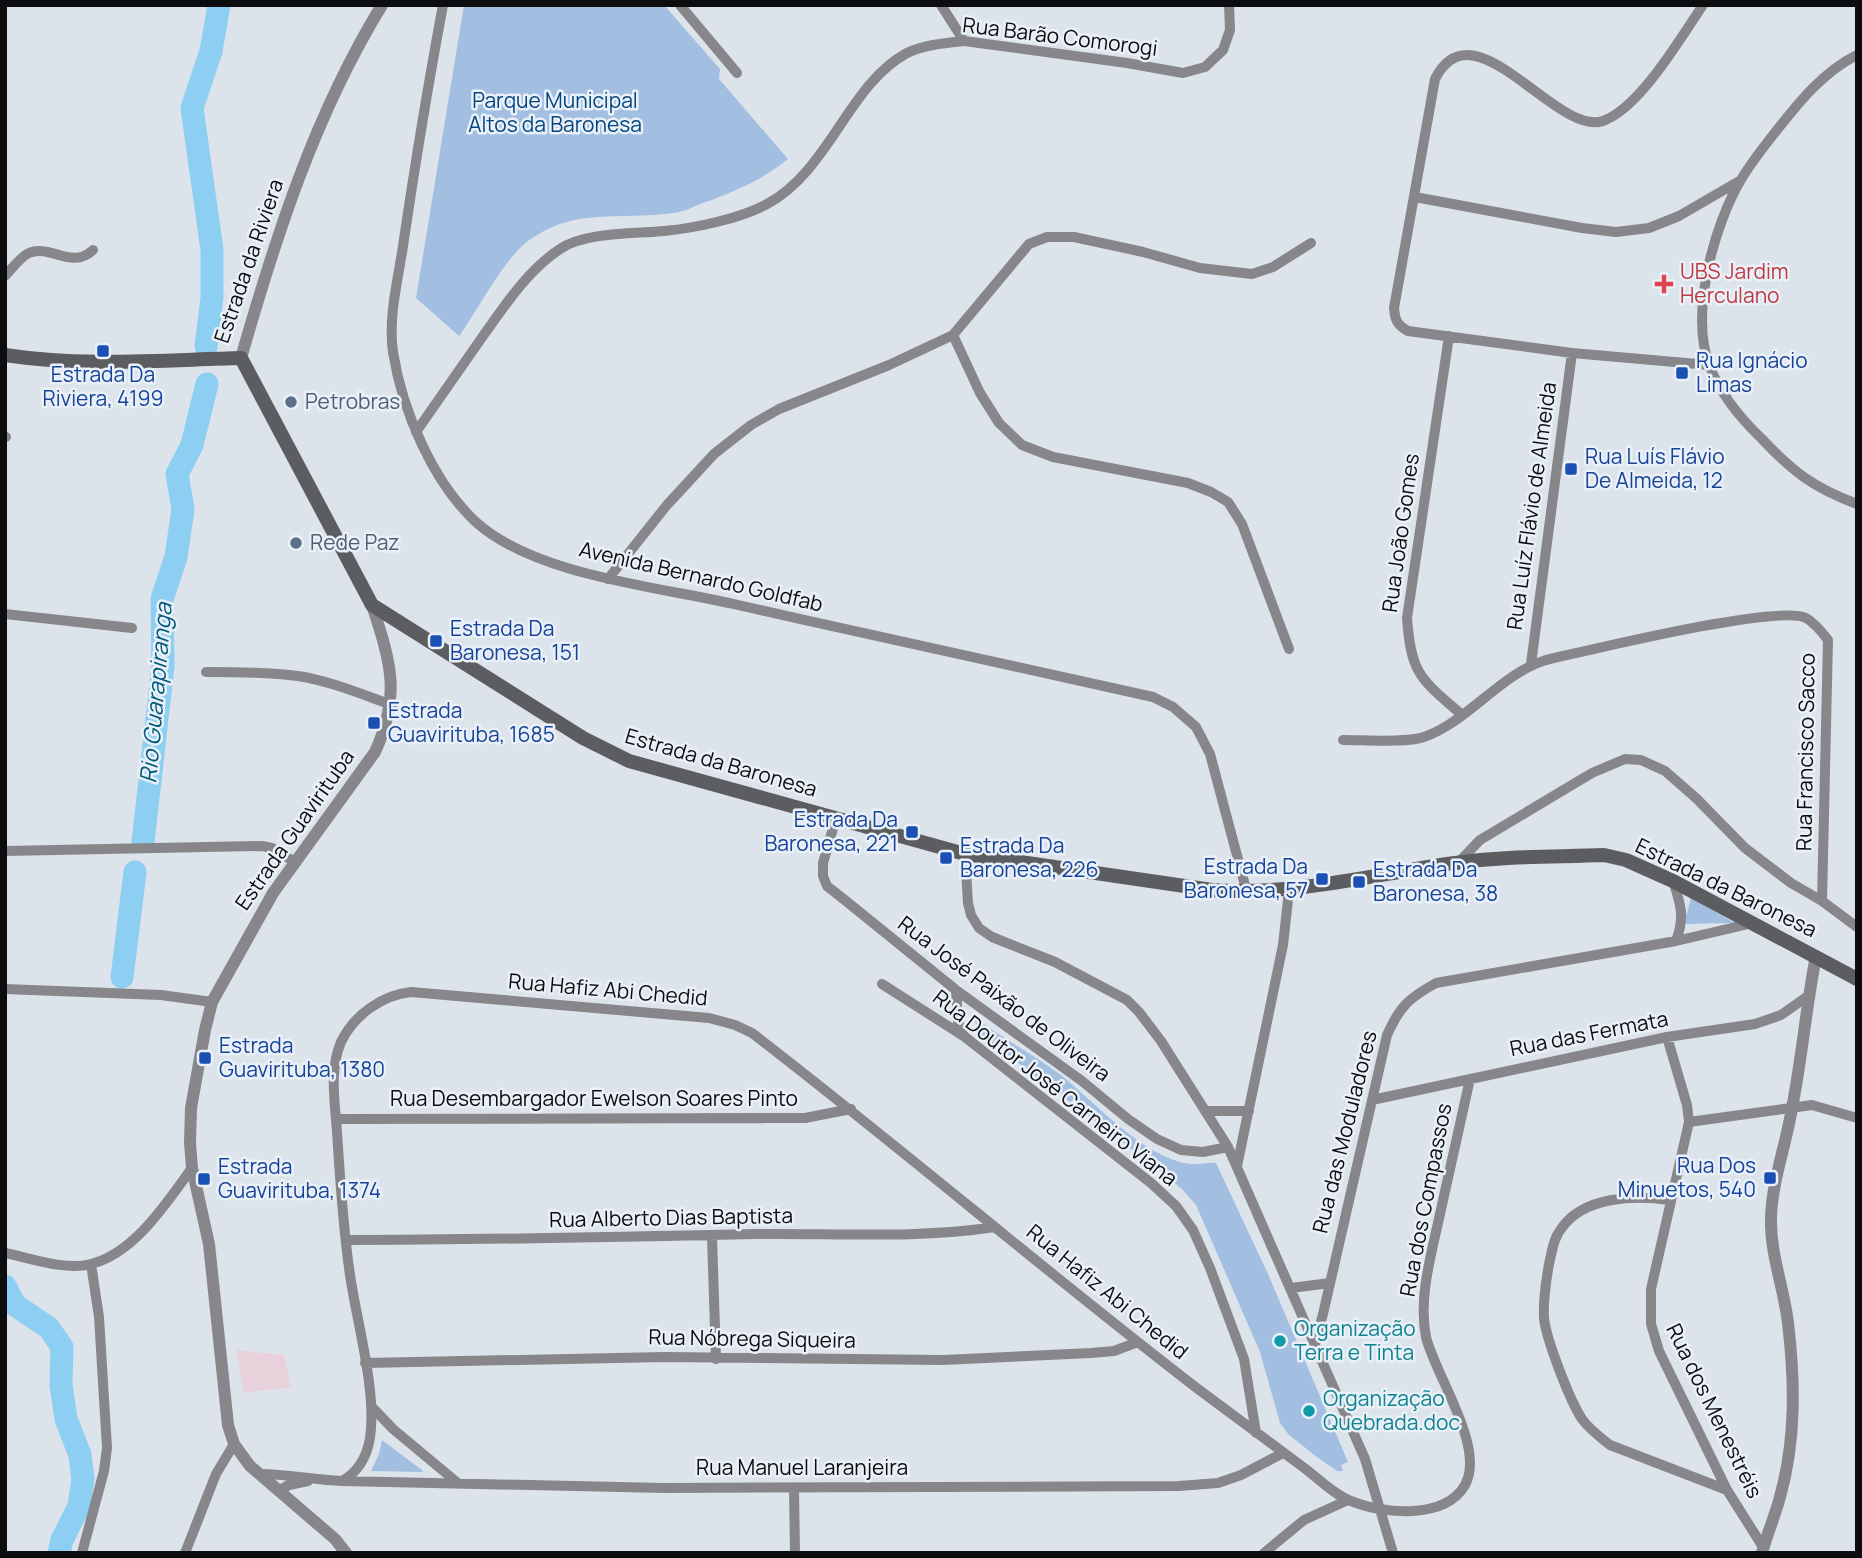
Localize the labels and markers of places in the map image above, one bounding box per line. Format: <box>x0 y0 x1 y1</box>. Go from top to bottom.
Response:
place label: UBS Jardim Herculano <box>1680 257 1789 309</box>
marker: UBS Jardim Herculano <box>1654 274 1674 294</box>
marker: Estrada Da Riviera, 4199 <box>95 343 111 359</box>
place label: Rua Ignácio Limas <box>1696 346 1808 398</box>
place label: Estrada Da Riviera, 4199 <box>42 360 164 412</box>
marker: Rua Ignácio Limas <box>1674 365 1690 381</box>
place label: Petrobras <box>305 387 400 415</box>
marker: Petrobras <box>283 394 299 410</box>
place label: Rua Luís Flávio De Almeida, 12 <box>1585 442 1725 494</box>
marker: Rua Luís Flávio De Almeida, 12 <box>1563 461 1579 477</box>
place label: Rede Paz <box>310 528 399 556</box>
marker: Rede Paz <box>288 535 304 551</box>
place label: Estrada Da Baronesa, 151 <box>450 614 580 666</box>
marker: Estrada Da Baronesa, 151 <box>428 633 444 649</box>
place label: Estrada Guavirituba, 1685 <box>388 696 555 748</box>
marker: Estrada Guavirituba, 1685 <box>366 715 382 731</box>
place label: Estrada Da Baronesa, 221 <box>764 805 898 857</box>
marker: Estrada Da Baronesa, 221 <box>904 824 920 840</box>
place label: Estrada Da Baronesa, 226 <box>960 831 1098 883</box>
marker: Estrada Da Baronesa, 226 <box>938 850 954 866</box>
place label: Estrada Da Baronesa, 57 <box>1184 852 1308 904</box>
place label: Estrada Da Baronesa, 38 <box>1373 855 1498 907</box>
marker: Estrada Da Baronesa, 57 <box>1314 871 1330 887</box>
marker: Estrada Da Baronesa, 38 <box>1351 874 1367 890</box>
place label: Estrada Guavirituba, 1380 <box>219 1031 385 1083</box>
marker: Estrada Guavirituba, 1380 <box>197 1050 213 1066</box>
place label: Rua Dos Minuetos, 540 <box>1618 1151 1756 1203</box>
place label: Estrada Guavirituba, 1374 <box>218 1152 381 1204</box>
marker: Rua Dos Minuetos, 540 <box>1762 1170 1778 1186</box>
marker: Estrada Guavirituba, 1374 <box>196 1171 212 1187</box>
place label: Organização Terra e Tinta <box>1294 1314 1416 1366</box>
marker: Organização Terra e Tinta <box>1272 1333 1288 1349</box>
place label: Organização Quebrada.doc <box>1323 1384 1460 1436</box>
marker: Organização Quebrada.doc <box>1301 1403 1317 1419</box>

